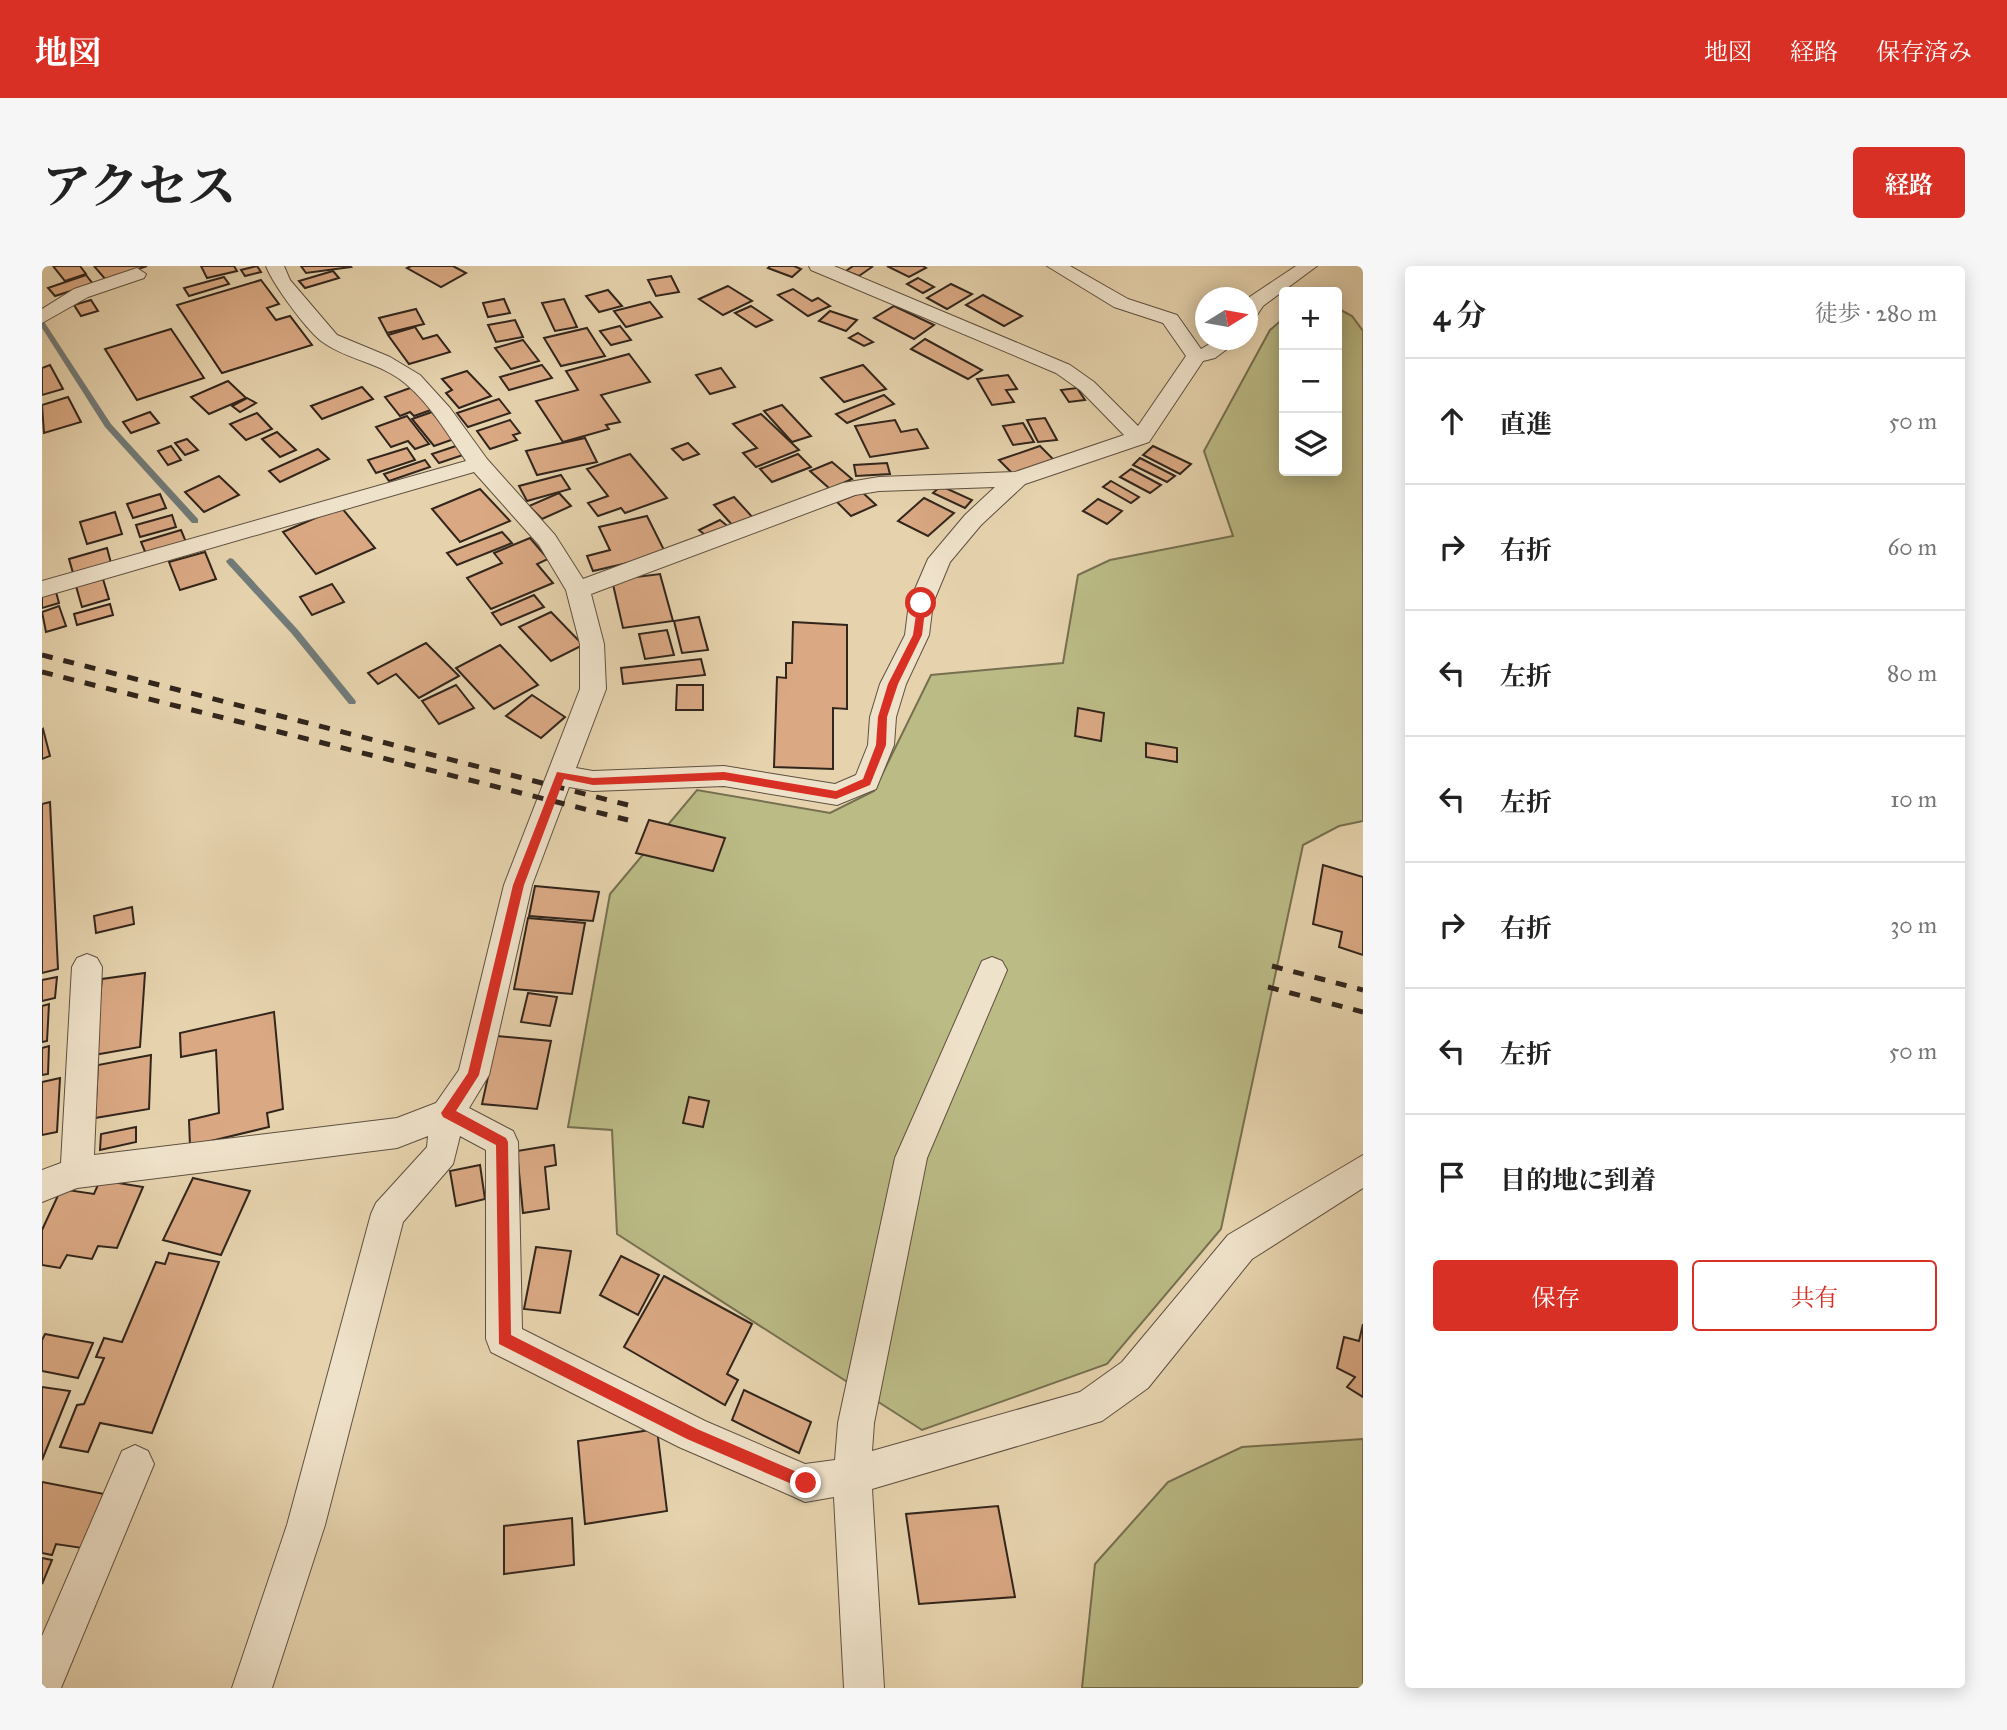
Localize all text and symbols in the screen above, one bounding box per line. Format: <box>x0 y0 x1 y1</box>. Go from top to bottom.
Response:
text: 地図 <box>35 33 101 73</box>
text: 地図 <box>1704 37 1752 67</box>
text: 経路 <box>1790 37 1838 67</box>
text: 保存済み <box>1876 37 1972 67</box>
button: 経路 <box>1853 147 1965 218</box>
text: アクセス <box>42 157 237 216</box>
north arrow <box>1195 287 1258 350</box>
map controls <box>1279 287 1342 476</box>
button: + <box>1279 287 1342 350</box>
text: 4 分 <box>1433 297 1486 333</box>
text: 徒歩 · 280 m <box>1815 299 1937 327</box>
button: − <box>1279 350 1342 413</box>
icon: ahead <box>1433 402 1471 440</box>
text: 50 m <box>1889 407 1937 435</box>
text: 直進 <box>1500 408 1552 440</box>
button: layers <box>1279 413 1342 476</box>
icon: right <box>1433 528 1471 566</box>
text: 60 m <box>1888 533 1937 561</box>
text: 右折 <box>1500 534 1552 566</box>
route start <box>905 587 936 618</box>
icon: left <box>1433 654 1471 692</box>
text: 80 m <box>1887 659 1937 687</box>
text: 左折 <box>1500 660 1552 692</box>
icon: left <box>1433 780 1471 818</box>
text: 10 m <box>1890 785 1937 813</box>
text: 左折 <box>1500 786 1552 818</box>
icon: right <box>1433 906 1471 944</box>
text: 30 m <box>1890 911 1937 939</box>
text: 右折 <box>1500 912 1552 944</box>
icon: left <box>1433 1032 1471 1070</box>
text: 50 m <box>1889 1037 1937 1065</box>
text: 左折 <box>1500 1038 1552 1070</box>
icon: arrive <box>1433 1158 1471 1196</box>
text: 目的地に到着 <box>1500 1164 1656 1196</box>
button: 保存 <box>1433 1260 1678 1331</box>
button: 共有 <box>1692 1260 1937 1331</box>
route end <box>790 1467 821 1498</box>

